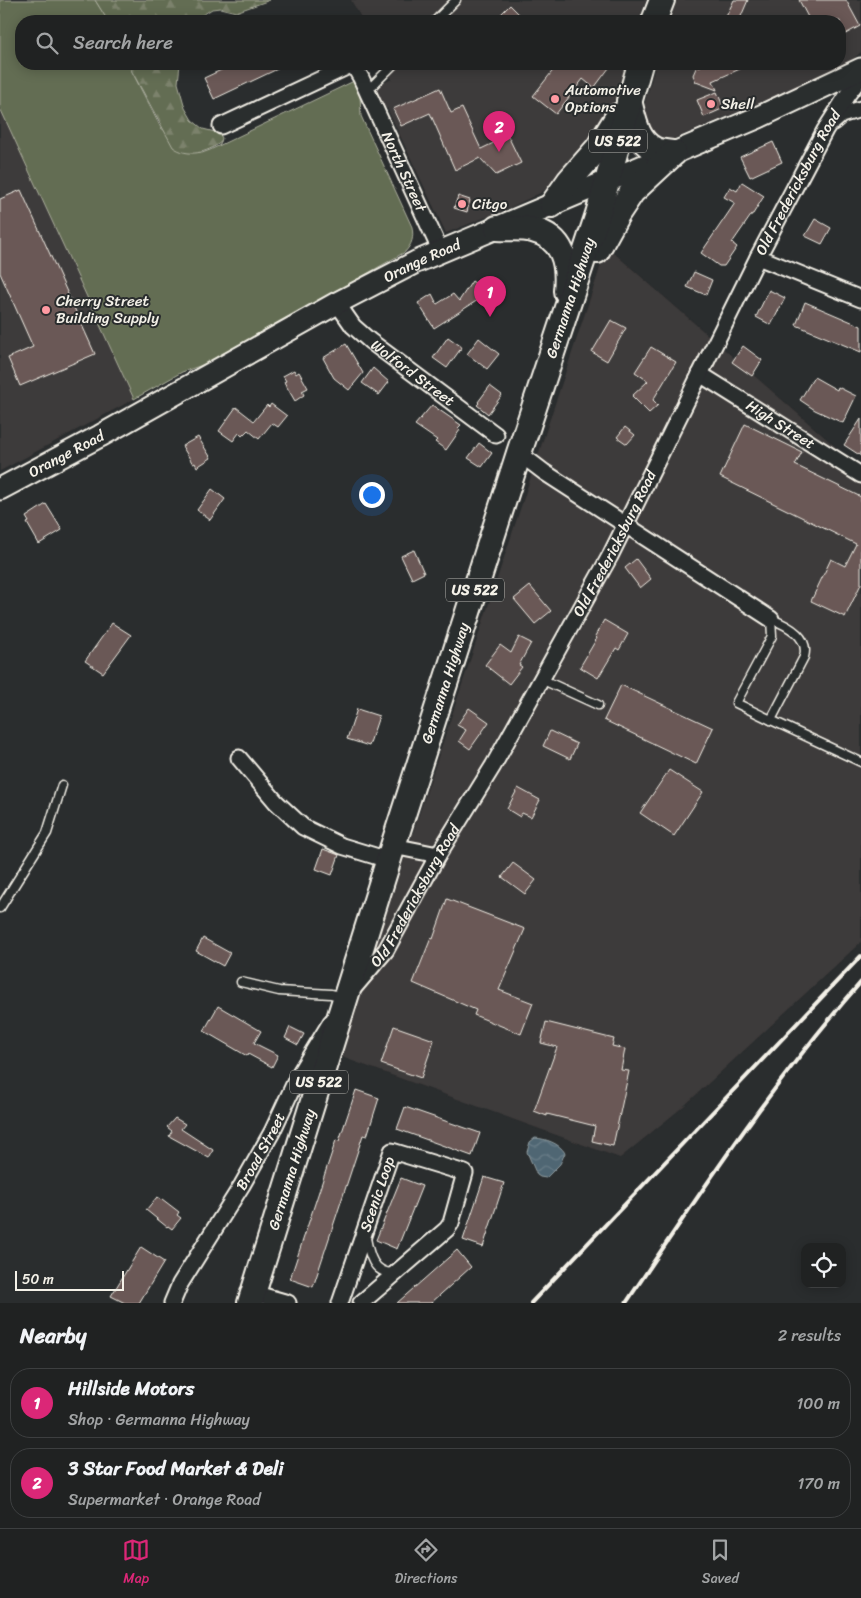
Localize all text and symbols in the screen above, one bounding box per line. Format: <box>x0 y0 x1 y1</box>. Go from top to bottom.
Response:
search box <box>15 15 846 70</box>
text: Search here <box>73 26 173 59</box>
icon: search <box>33 29 61 57</box>
place label: Automotive Options <box>564 77 641 120</box>
place label: Shell <box>721 91 755 117</box>
marker: Automotive Options <box>549 93 561 105</box>
marker: Shell <box>705 98 717 110</box>
street label: Old Fredericksburg Road <box>748 104 848 260</box>
pin: 2 <box>483 111 515 152</box>
street label: North Street <box>374 127 434 217</box>
road number: US 522 <box>589 130 647 152</box>
place label: Citgo <box>472 191 508 217</box>
marker: Citgo <box>456 198 468 210</box>
street label: Orange Road <box>379 231 466 290</box>
street label: Germanna Highway <box>538 234 602 362</box>
pin: 1 <box>474 276 506 317</box>
place label: Cherry Street Building Supply <box>56 288 159 331</box>
marker: Cherry Street Building Supply <box>40 304 52 316</box>
street label: Wolford Street <box>365 333 461 413</box>
street label: High Street <box>741 393 821 456</box>
street label: Orange Road <box>24 423 110 485</box>
street label: Old Fredericksburg Road <box>566 465 664 622</box>
your location <box>359 482 385 508</box>
road number: US 522 <box>446 578 504 602</box>
street label: Germanna Highway <box>414 619 477 747</box>
street label: Old Fredericksburg Road <box>363 818 468 973</box>
road number: US 522 <box>290 1070 348 1094</box>
street label: Germanna Highway <box>261 1105 323 1233</box>
street label: Broad Street <box>229 1108 293 1195</box>
street label: Scenic Loop <box>352 1153 402 1235</box>
map controls <box>801 1243 846 1288</box>
button: locate <box>801 1243 846 1288</box>
text: 50 m <box>22 1267 54 1292</box>
scale bar <box>15 1268 124 1291</box>
text: Nearby <box>20 1317 86 1355</box>
text: 2 results <box>778 1321 841 1350</box>
text: Hillside Motors <box>68 1372 194 1405</box>
text: 1 <box>34 1389 40 1418</box>
text: 100 m <box>796 1389 840 1418</box>
text: Shop · Germanna Highway <box>68 1405 250 1434</box>
text: 3 Star Food Market & Deli <box>68 1452 284 1485</box>
text: 2 <box>32 1469 42 1498</box>
text: 170 m <box>797 1469 840 1498</box>
text: Supermarket · Orange Road <box>68 1485 261 1514</box>
tab: Map <box>122 1536 150 1591</box>
tab: Directions <box>395 1536 457 1591</box>
tab: Saved <box>702 1536 739 1591</box>

